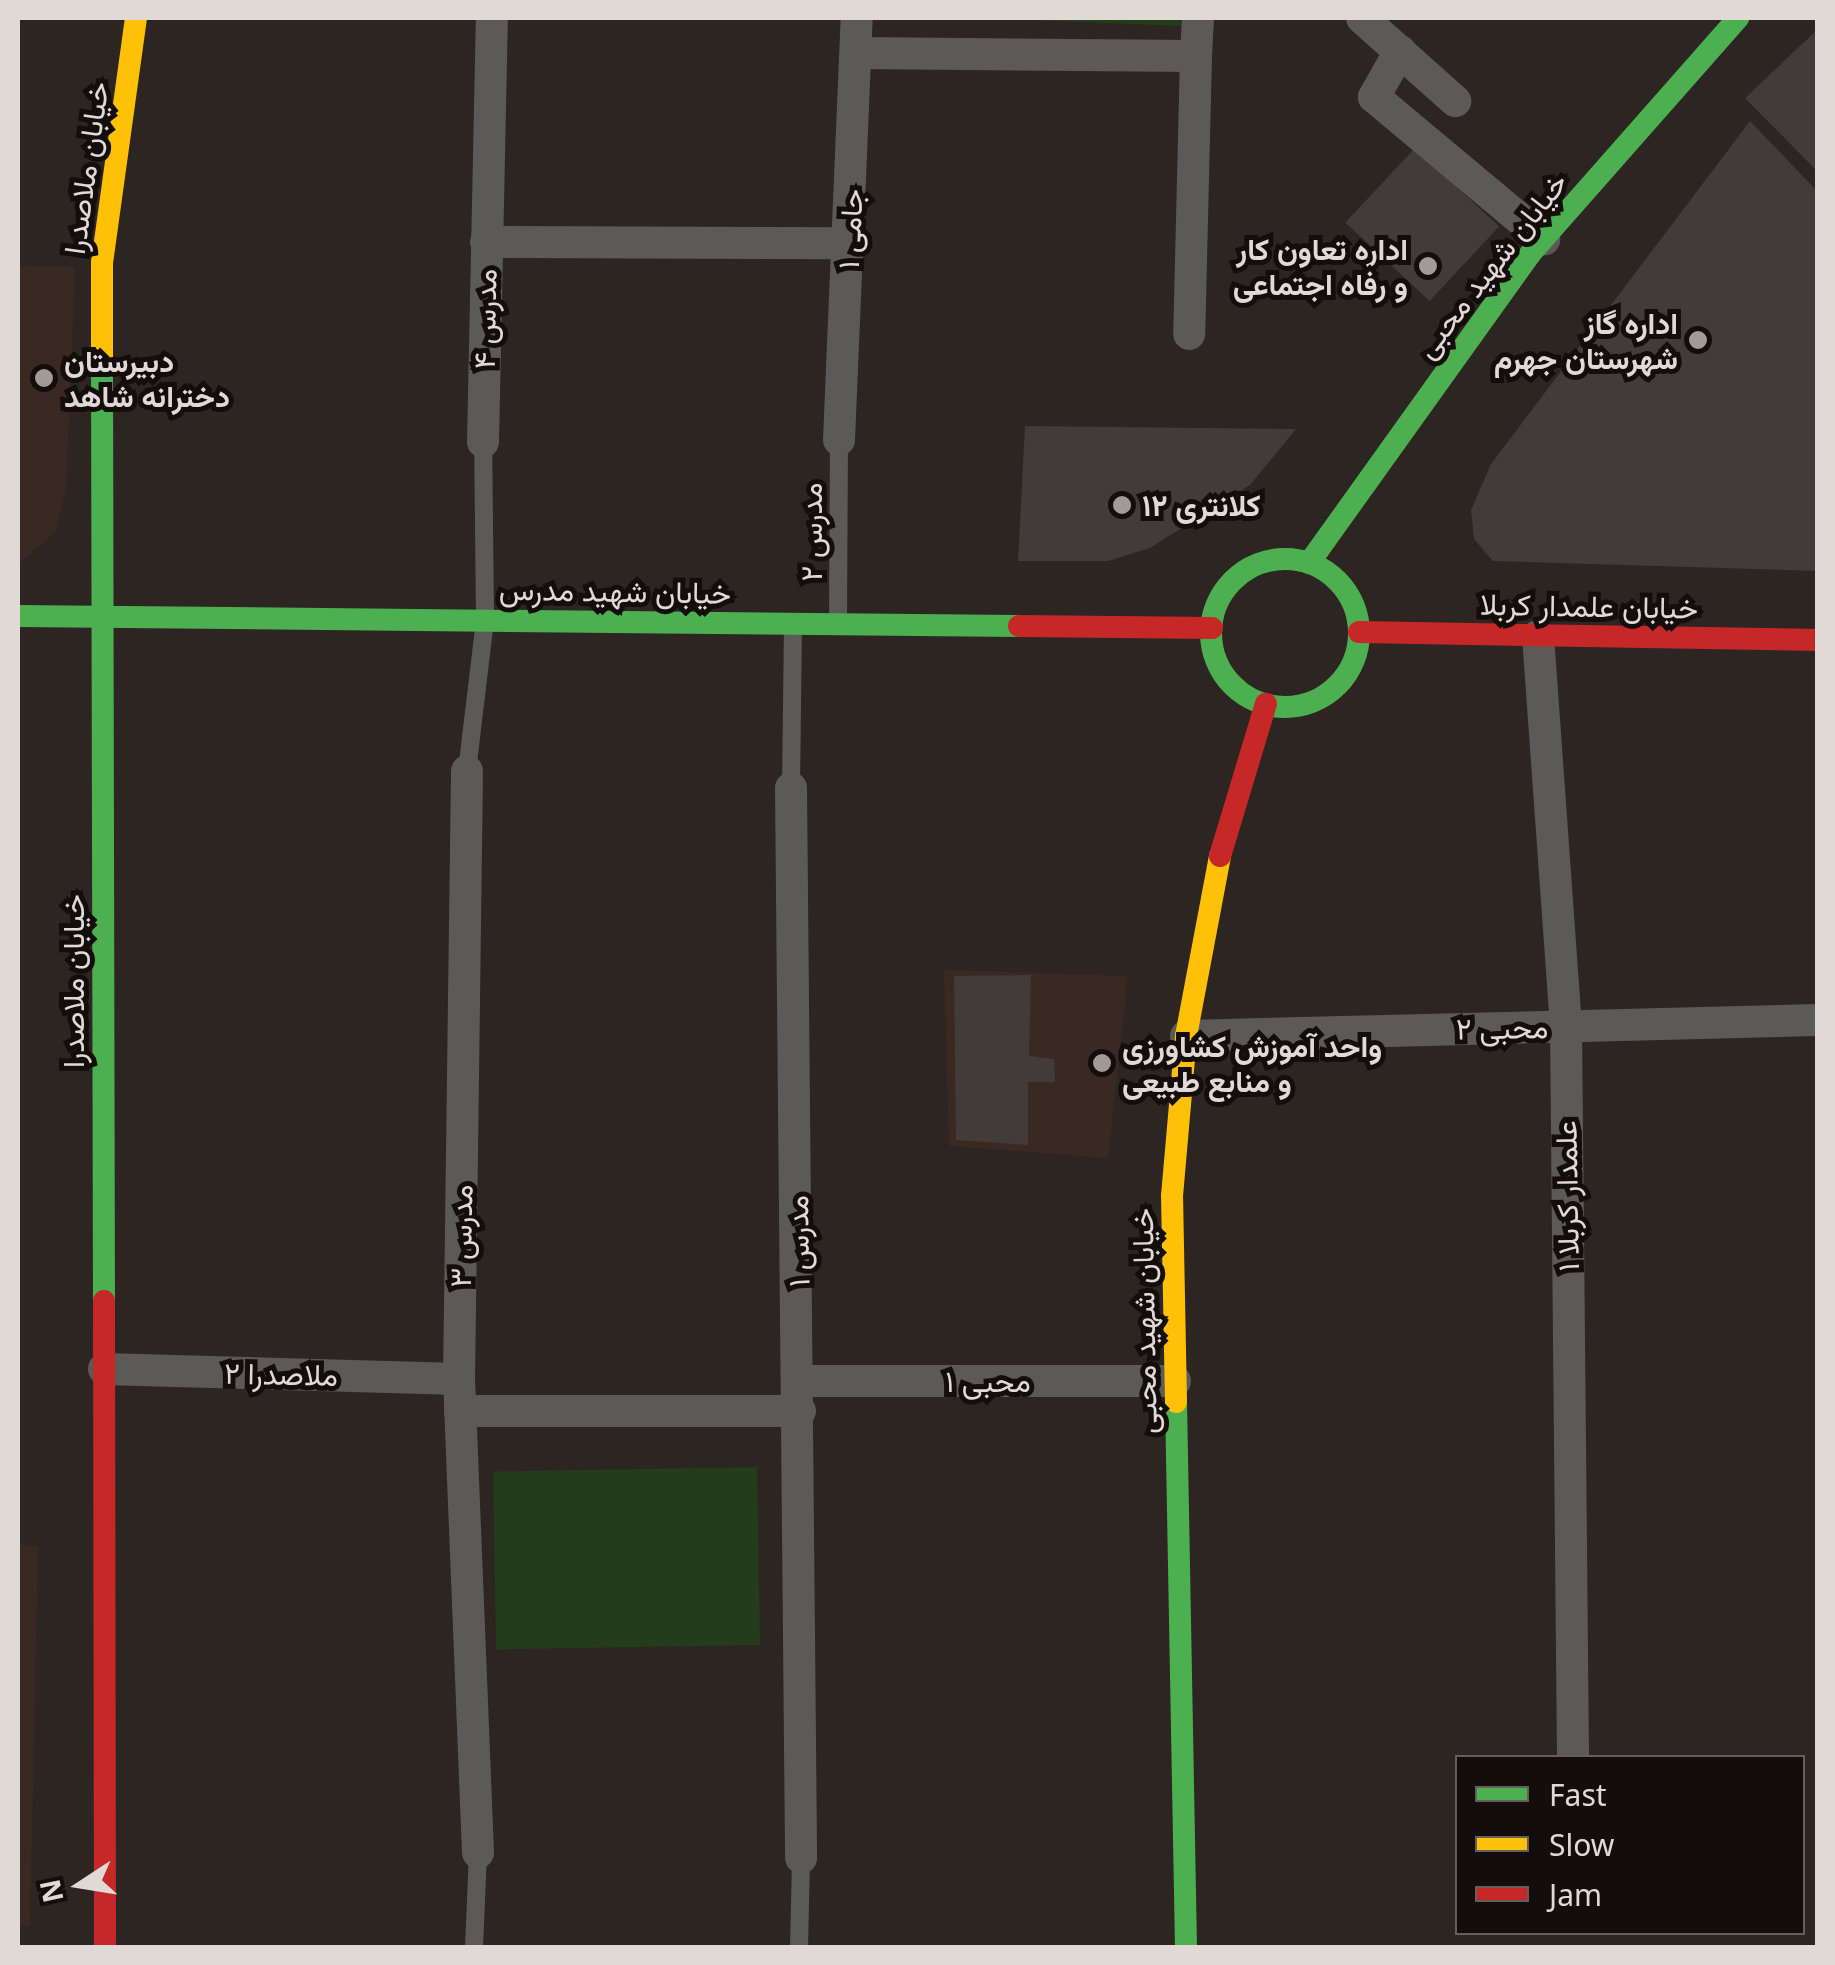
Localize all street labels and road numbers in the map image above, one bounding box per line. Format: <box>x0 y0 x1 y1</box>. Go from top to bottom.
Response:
street label: خیابان ملاصدرا <box>56 79 116 257</box>
street label: خیابان شهید محبی <box>1407 165 1575 365</box>
street label: جامی ۱ <box>830 188 870 270</box>
street label: مدرس ۴ <box>466 269 504 369</box>
street label: مدرس ۲ <box>793 483 829 581</box>
street label: خیابان شهید مدرس <box>499 571 731 611</box>
street label: خیابان علمدار کربلا <box>1480 586 1698 626</box>
street label: خیابان ملاصدرا <box>55 894 91 1068</box>
street label: محبی ۲ <box>1455 1009 1549 1047</box>
street label: علمدار کربلا ۱ <box>1548 1120 1586 1272</box>
street label: مدرس ۳ <box>442 1184 480 1288</box>
street label: مدرس ۱ <box>779 1195 817 1287</box>
street label: خیابان شهید محبی <box>1124 1208 1164 1434</box>
street label: ملاصدرا ۲ <box>224 1355 338 1393</box>
street label: محبی ۱ <box>945 1363 1031 1399</box>

